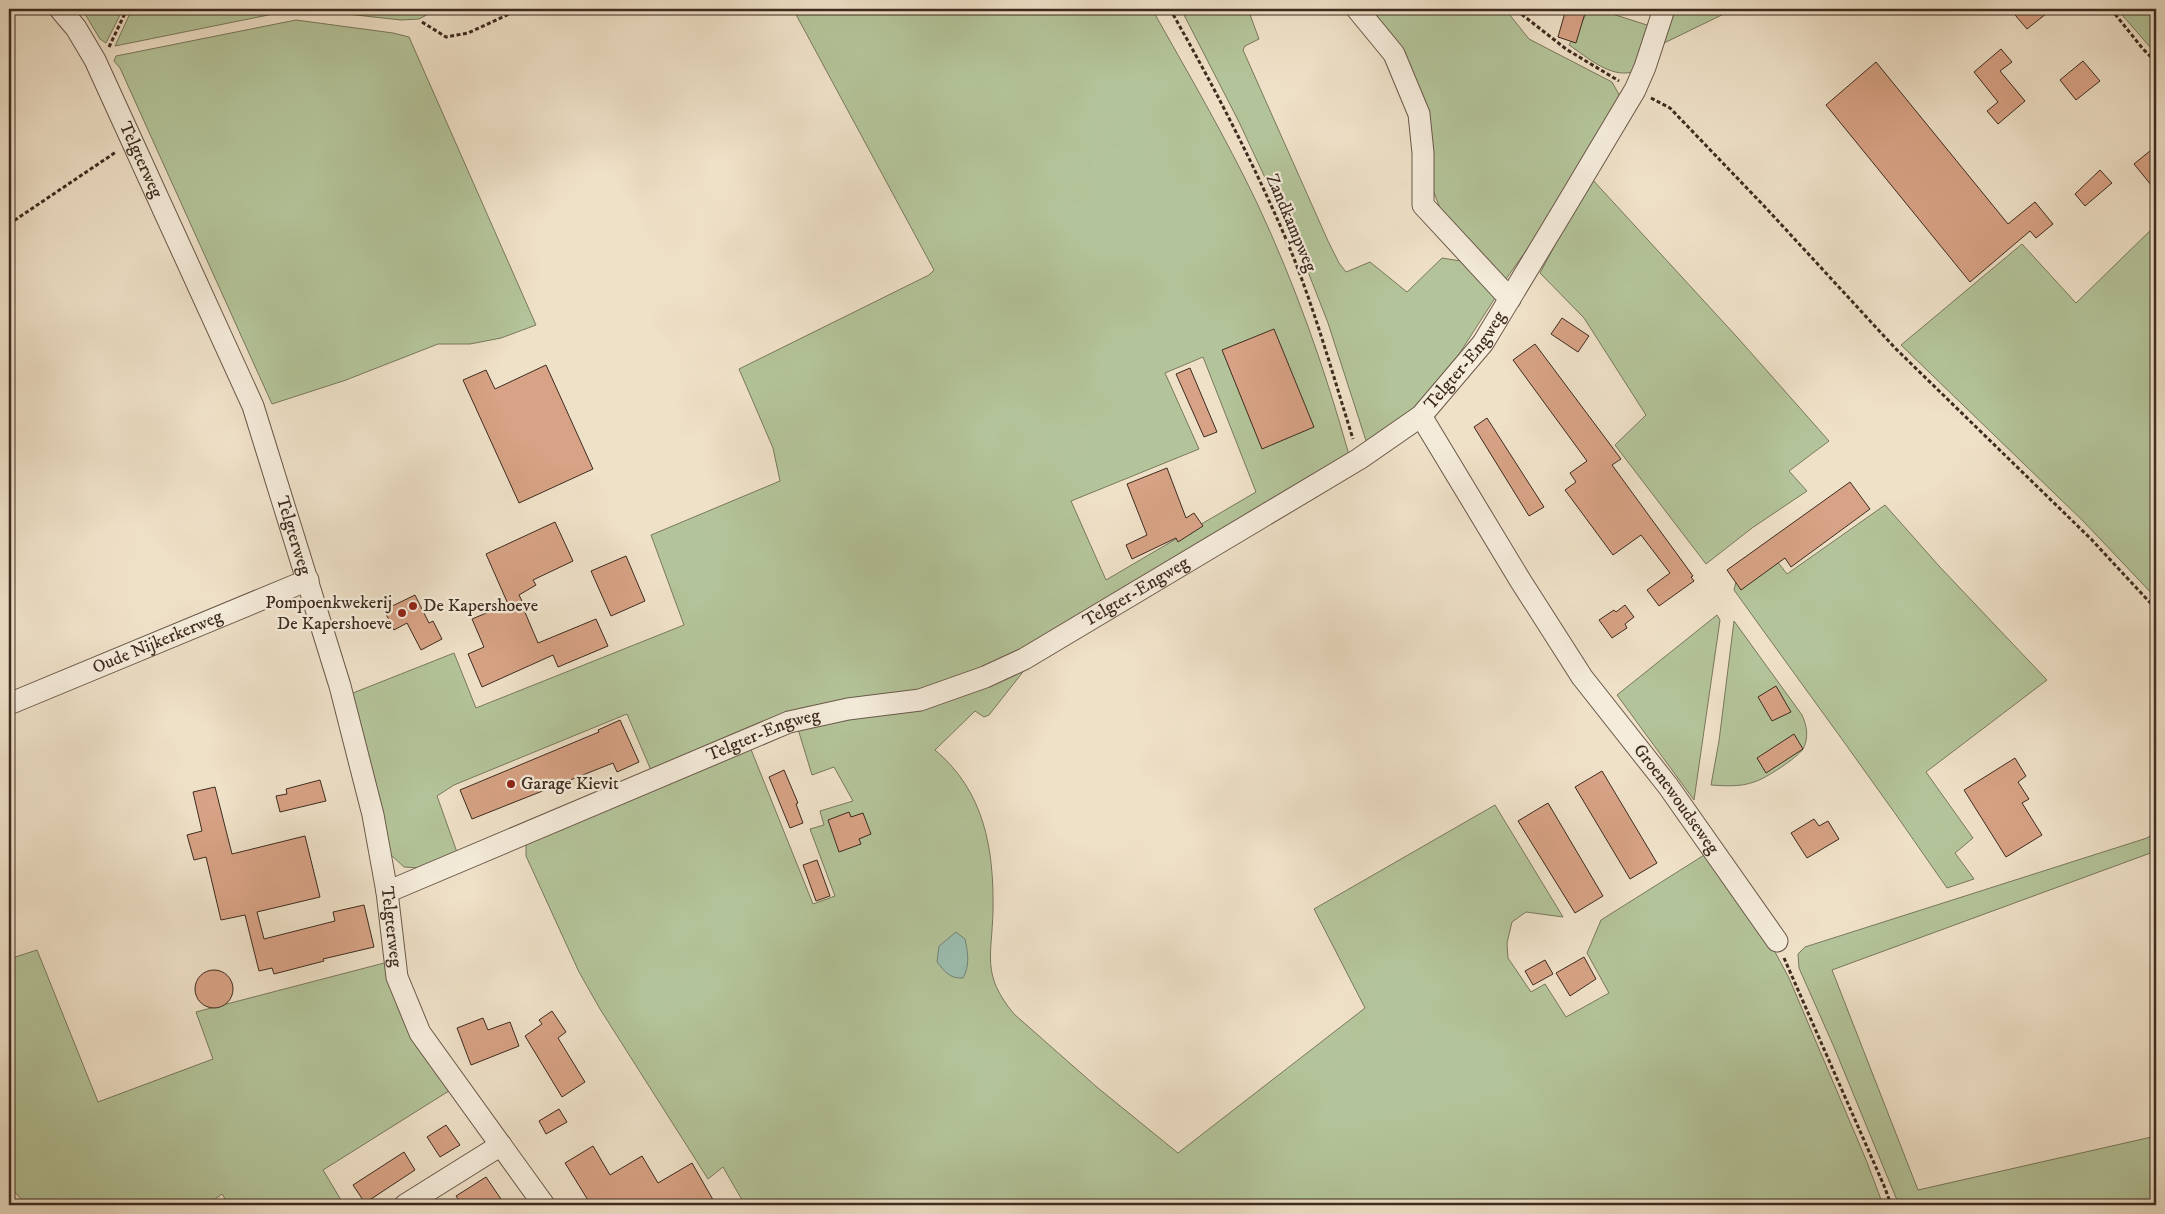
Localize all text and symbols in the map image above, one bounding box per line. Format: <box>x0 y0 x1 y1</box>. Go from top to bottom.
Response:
street label: Telgterweg <box>114 118 168 202</box>
street label: Zandkampweg <box>1260 171 1322 276</box>
street label: Telgter-Engweg <box>1420 307 1511 415</box>
street label: Telgterweg <box>271 493 316 578</box>
street label: Telgter-Engweg <box>1079 552 1193 632</box>
place label: Pompoenkwekerij De Kapershoeve <box>265 592 392 635</box>
place label: De Kapershoeve <box>423 595 538 617</box>
marker: De Kapershoeve <box>407 600 419 612</box>
street label: Oude Nijkerkerweg <box>89 606 226 679</box>
marker: Pompoenkwekerij De Kapershoeve <box>396 607 408 619</box>
street label: Telgter-Engweg <box>703 704 822 767</box>
street label: Groenewoudseweg <box>1628 740 1724 859</box>
place label: Garage Kievit <box>521 773 619 795</box>
marker: Garage Kievit <box>505 778 517 790</box>
street label: Telgterweg <box>375 885 407 969</box>

